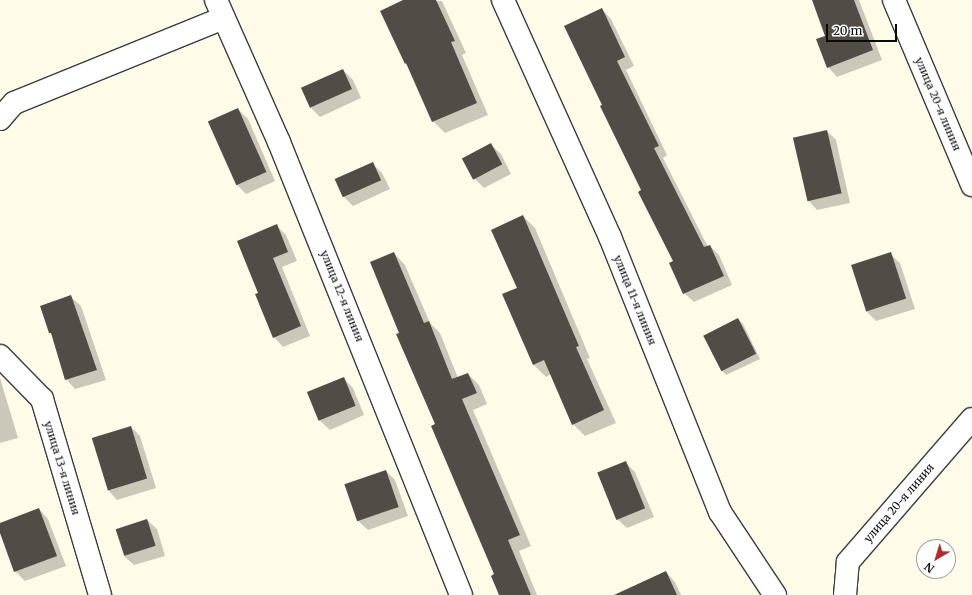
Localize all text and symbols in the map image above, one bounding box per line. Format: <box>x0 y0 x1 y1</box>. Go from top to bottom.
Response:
scale bar <box>828 16 899 42</box>
text: 20 m <box>833 23 862 38</box>
street label: улица 20-я линия <box>912 55 964 153</box>
street label: улица 12-я линия <box>318 248 366 344</box>
street label: улица 11-я линия <box>611 253 659 347</box>
street label: улица 13-я линия <box>41 419 83 517</box>
street label: улица 20-я линия <box>861 461 937 545</box>
north arrow <box>916 539 956 579</box>
text: N <box>921 559 937 576</box>

